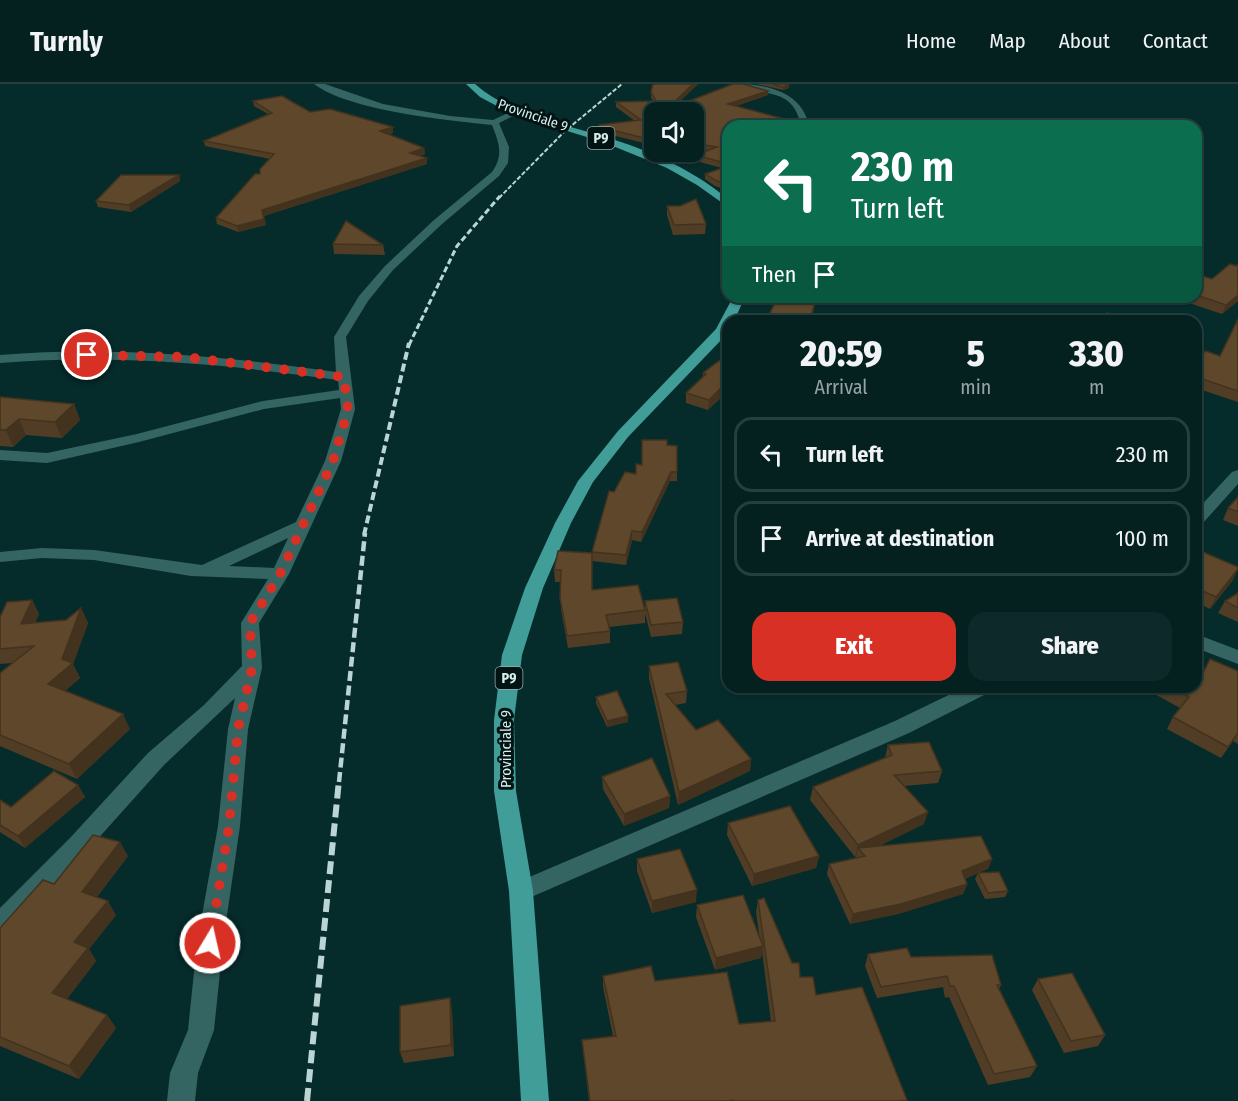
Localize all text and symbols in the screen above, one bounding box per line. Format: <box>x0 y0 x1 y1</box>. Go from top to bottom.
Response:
text: Turnly <box>30 25 103 58</box>
text: Home <box>906 28 956 54</box>
text: Map <box>989 28 1026 54</box>
text: About <box>1059 28 1110 54</box>
text: Contact <box>1143 28 1208 54</box>
street label: Provinciale 9 <box>496 96 570 135</box>
map controls <box>644 102 704 162</box>
button: sound <box>644 102 704 162</box>
road number: P9 <box>588 127 614 149</box>
text: 230 m <box>851 142 954 192</box>
icon: left <box>752 144 830 222</box>
text: Turn left <box>851 193 944 225</box>
icon: arrive <box>808 258 841 291</box>
text: Then <box>752 261 796 288</box>
pin <box>61 329 112 380</box>
text: 20:59 <box>800 332 882 376</box>
text: 5 <box>967 332 985 376</box>
text: 330 <box>1069 332 1124 376</box>
icon: arrive <box>70 338 103 371</box>
text: Arrival <box>815 375 868 399</box>
text: min <box>960 375 991 399</box>
text: m <box>1089 375 1104 399</box>
icon: left <box>755 438 788 471</box>
text: Turn left <box>806 441 884 468</box>
text: 230 m <box>1116 441 1169 468</box>
icon: arrive <box>755 522 788 555</box>
text: Arrive at destination <box>806 525 994 552</box>
text: 100 m <box>1115 525 1169 552</box>
button: Exit <box>752 612 956 681</box>
button: Share <box>968 612 1172 681</box>
road number: P9 <box>496 667 522 689</box>
street label: Provinciale 9 <box>497 710 515 788</box>
position arrow <box>178 911 242 975</box>

